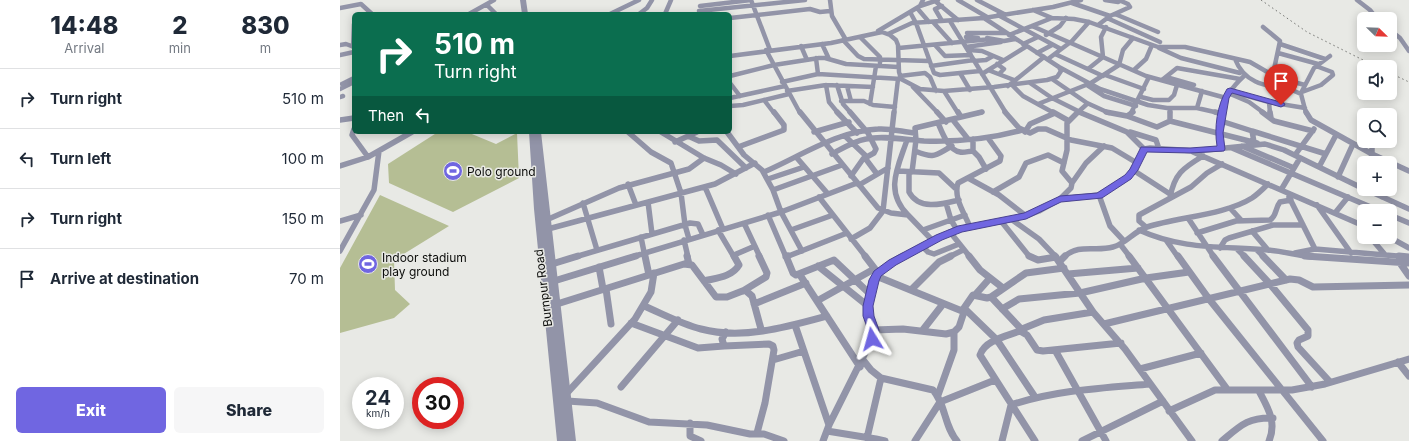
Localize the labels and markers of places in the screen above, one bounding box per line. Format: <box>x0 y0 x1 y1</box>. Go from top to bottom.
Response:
pin <box>1264 64 1298 105</box>
sports icon: Polo ground <box>442 160 464 182</box>
place label: Polo ground <box>467 164 536 179</box>
place label: Indoor stadium play ground <box>382 250 467 279</box>
sports icon: Indoor stadium play ground <box>357 253 379 275</box>

